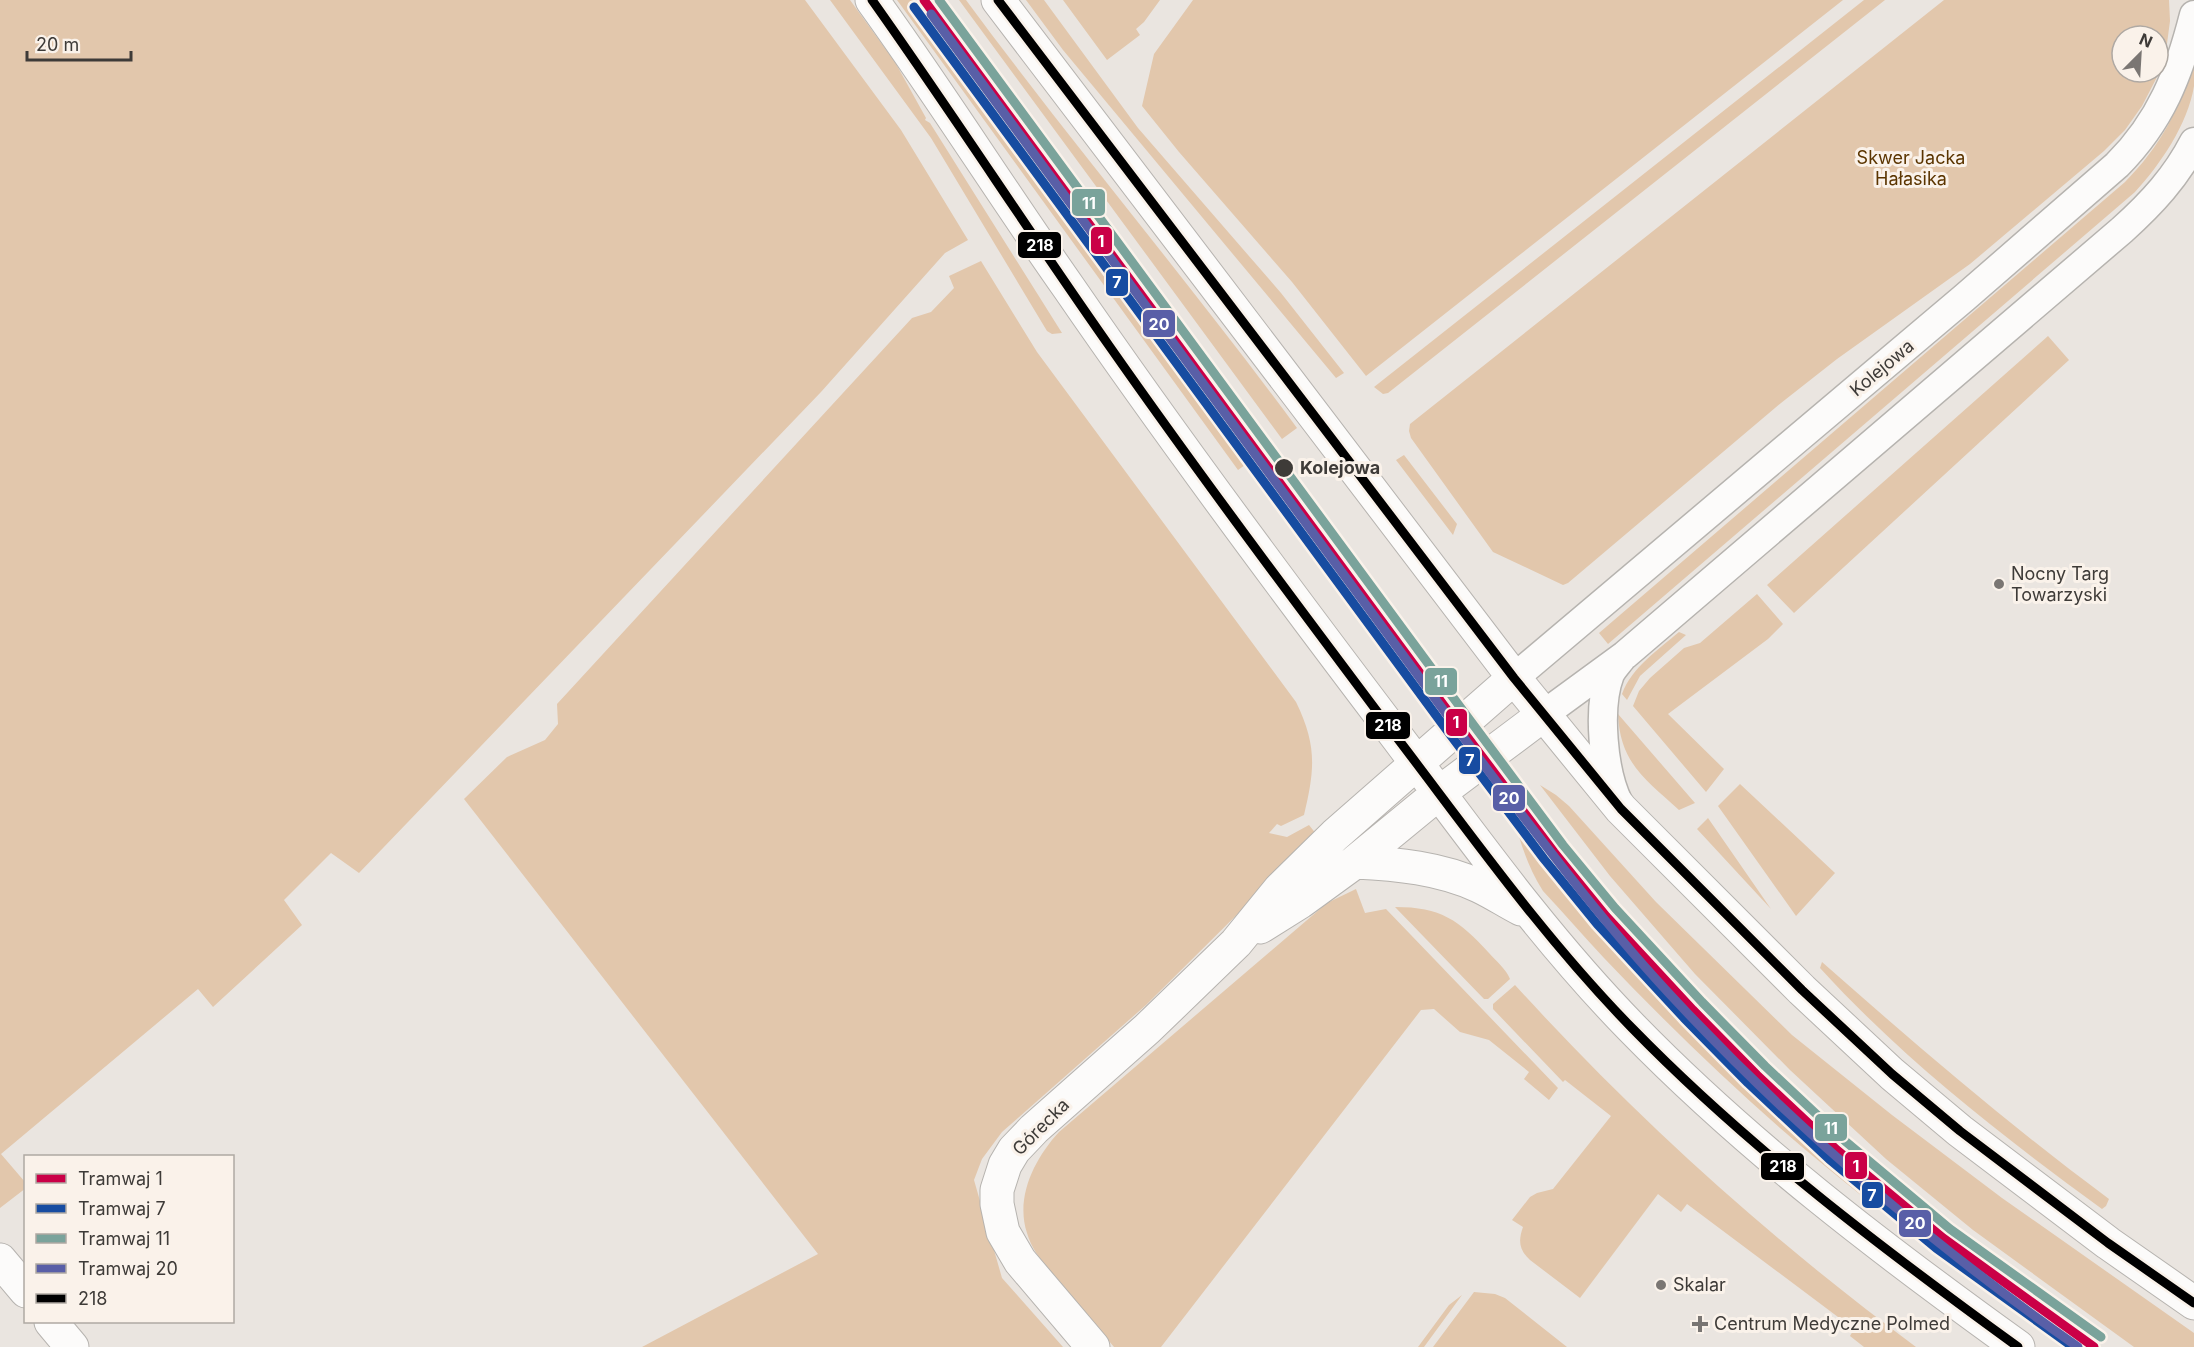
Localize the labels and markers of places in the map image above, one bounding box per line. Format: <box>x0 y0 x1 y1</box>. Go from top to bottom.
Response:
marker: Kolejowa <box>1273 457 1295 479</box>
place label: Kolejowa <box>1300 457 1380 478</box>
place label: Nocny Targ Towarzyski <box>2011 563 2109 605</box>
marker: Nocny Targ Towarzyski <box>1992 577 2006 591</box>
place label: Skalar <box>1673 1274 1726 1295</box>
marker: Skalar <box>1654 1278 1668 1292</box>
place label: Centrum Medyczne Polmed <box>1714 1313 1950 1334</box>
marker: Centrum Medyczne Polmed <box>1691 1315 1709 1333</box>

